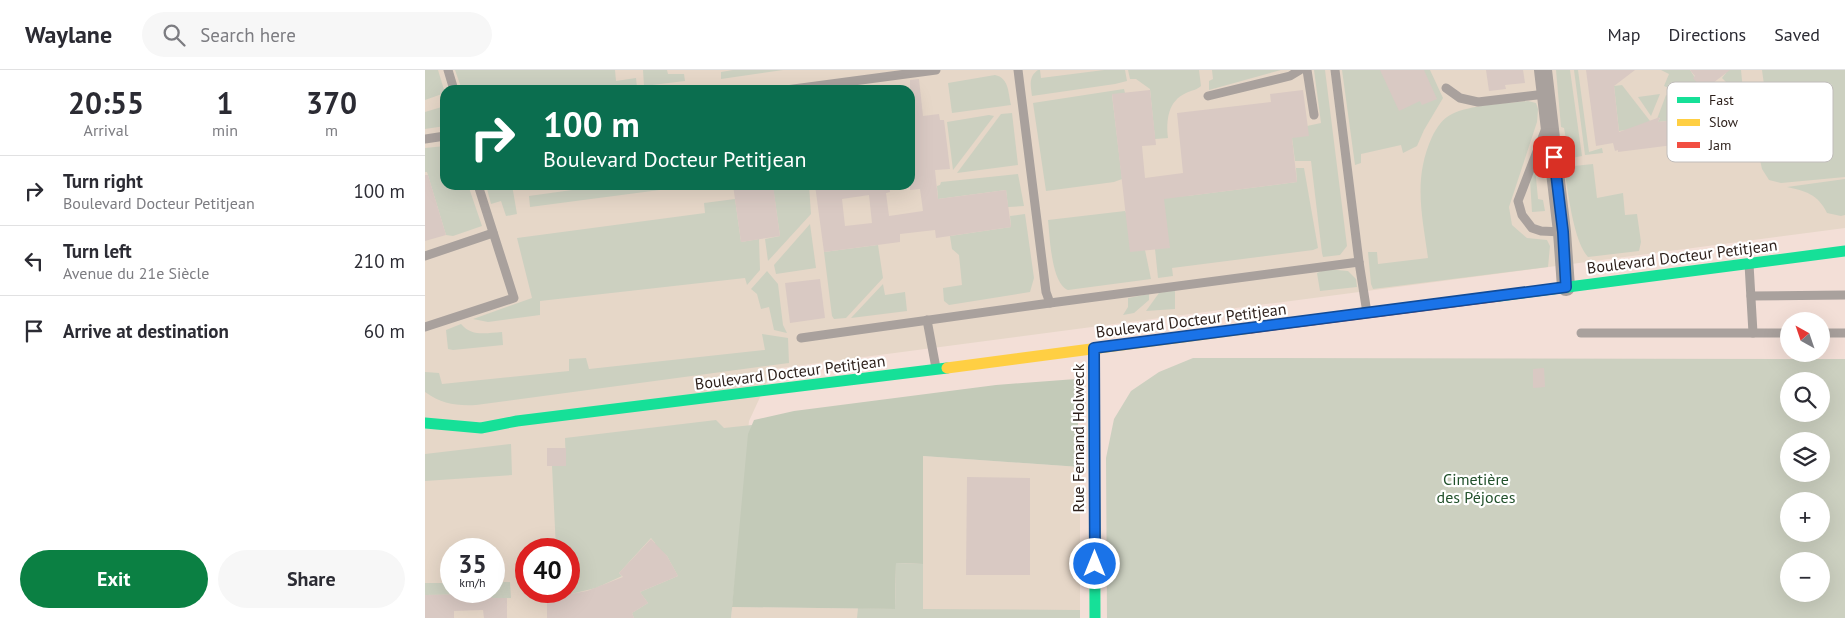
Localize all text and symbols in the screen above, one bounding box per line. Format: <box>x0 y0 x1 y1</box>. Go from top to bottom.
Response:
search box <box>142 12 492 57</box>
text: Waylane <box>25 19 112 50</box>
icon: search <box>160 21 188 49</box>
text: Search here <box>200 23 296 47</box>
text: Map <box>1608 23 1640 46</box>
text: Directions <box>1668 23 1746 46</box>
text: Saved <box>1774 23 1820 46</box>
legend <box>1667 82 1833 162</box>
text: 20:55 <box>68 83 144 122</box>
text: 1 <box>217 83 234 122</box>
text: 370 <box>306 83 357 122</box>
text: Fast <box>1709 91 1734 109</box>
text: 100 m <box>543 101 640 147</box>
icon: right <box>460 105 525 170</box>
text: Slow <box>1709 113 1739 131</box>
text: Arrival <box>84 120 128 140</box>
text: min <box>212 120 238 140</box>
text: m <box>325 120 338 140</box>
pin <box>1533 136 1575 178</box>
text: Jam <box>1708 136 1731 154</box>
icon: arrive <box>1540 143 1568 171</box>
text: Boulevard Docteur Petitjean <box>543 145 807 173</box>
text: Turn right <box>63 169 143 193</box>
icon: right <box>20 177 48 205</box>
text: 100 m <box>353 179 405 203</box>
text: Boulevard Docteur Petitjean <box>63 193 255 213</box>
street label: Boulevard Docteur Petitjean <box>1586 234 1778 278</box>
text: Turn left <box>63 239 132 263</box>
icon: left <box>20 247 48 275</box>
text: 210 m <box>353 249 405 273</box>
text: Avenue du 21e Siècle <box>63 263 209 283</box>
street label: Boulevard Docteur Petitjean <box>1095 298 1287 342</box>
north arrow <box>1780 312 1830 362</box>
map controls <box>1780 312 1830 602</box>
icon: arrive <box>20 317 48 345</box>
text: Arrive at destination <box>63 319 229 343</box>
text: 60 m <box>364 319 405 343</box>
street label: Boulevard Docteur Petitjean <box>694 350 886 394</box>
street label: Rue Fernand Holweck <box>1068 363 1088 512</box>
button: search <box>1780 372 1830 422</box>
button: layers <box>1780 432 1830 482</box>
park label: Cimetière des Péjoces <box>1437 469 1516 507</box>
button: + <box>1780 492 1830 542</box>
position arrow <box>1068 537 1120 589</box>
speed limit sign: 40 <box>515 538 580 603</box>
text: 35 <box>458 548 487 580</box>
button: Exit <box>20 550 208 608</box>
button: Share <box>218 550 405 608</box>
button: − <box>1780 552 1830 602</box>
text: km/h <box>459 575 486 590</box>

